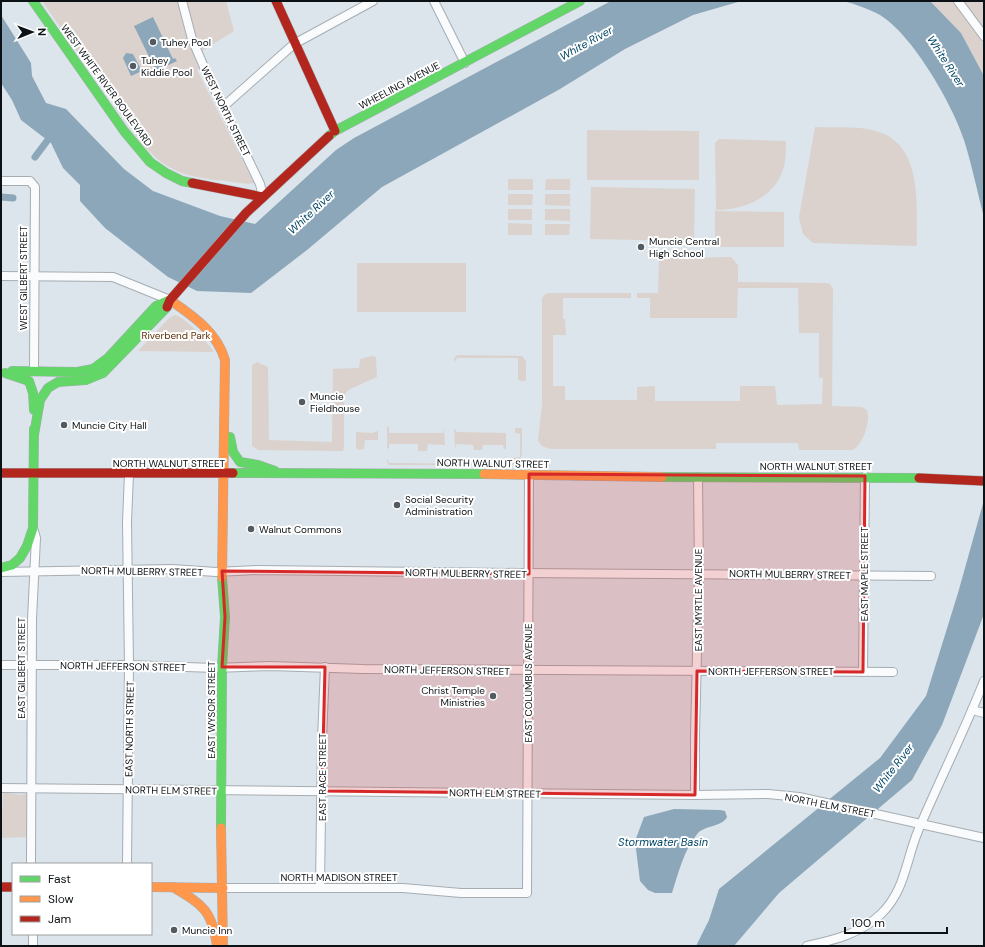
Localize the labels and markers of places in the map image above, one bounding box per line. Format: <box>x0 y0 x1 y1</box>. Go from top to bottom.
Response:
place label: Tuhey Pool <box>161 36 211 49</box>
marker: Tuhey Pool <box>148 37 158 47</box>
place label: Tuhey Kiddie Pool <box>141 54 192 79</box>
marker: Tuhey Kiddie Pool <box>128 61 138 71</box>
place label: Muncie Central High School <box>649 235 719 260</box>
marker: Muncie Central High School <box>636 242 646 252</box>
place label: Muncie Fieldhouse <box>310 390 360 415</box>
marker: Muncie Fieldhouse <box>297 397 307 407</box>
place label: Muncie City Hall <box>72 419 147 432</box>
marker: Muncie City Hall <box>59 420 69 430</box>
place label: Social Security Administration <box>405 493 474 518</box>
marker: Social Security Administration <box>392 500 402 510</box>
place label: Walnut Commons <box>259 523 342 536</box>
marker: Walnut Commons <box>246 524 256 534</box>
place label: Christ Temple Ministries <box>421 684 485 709</box>
marker: Christ Temple Ministries <box>488 691 498 701</box>
place label: Muncie Inn <box>182 924 232 937</box>
marker: Muncie Inn <box>169 925 179 935</box>

